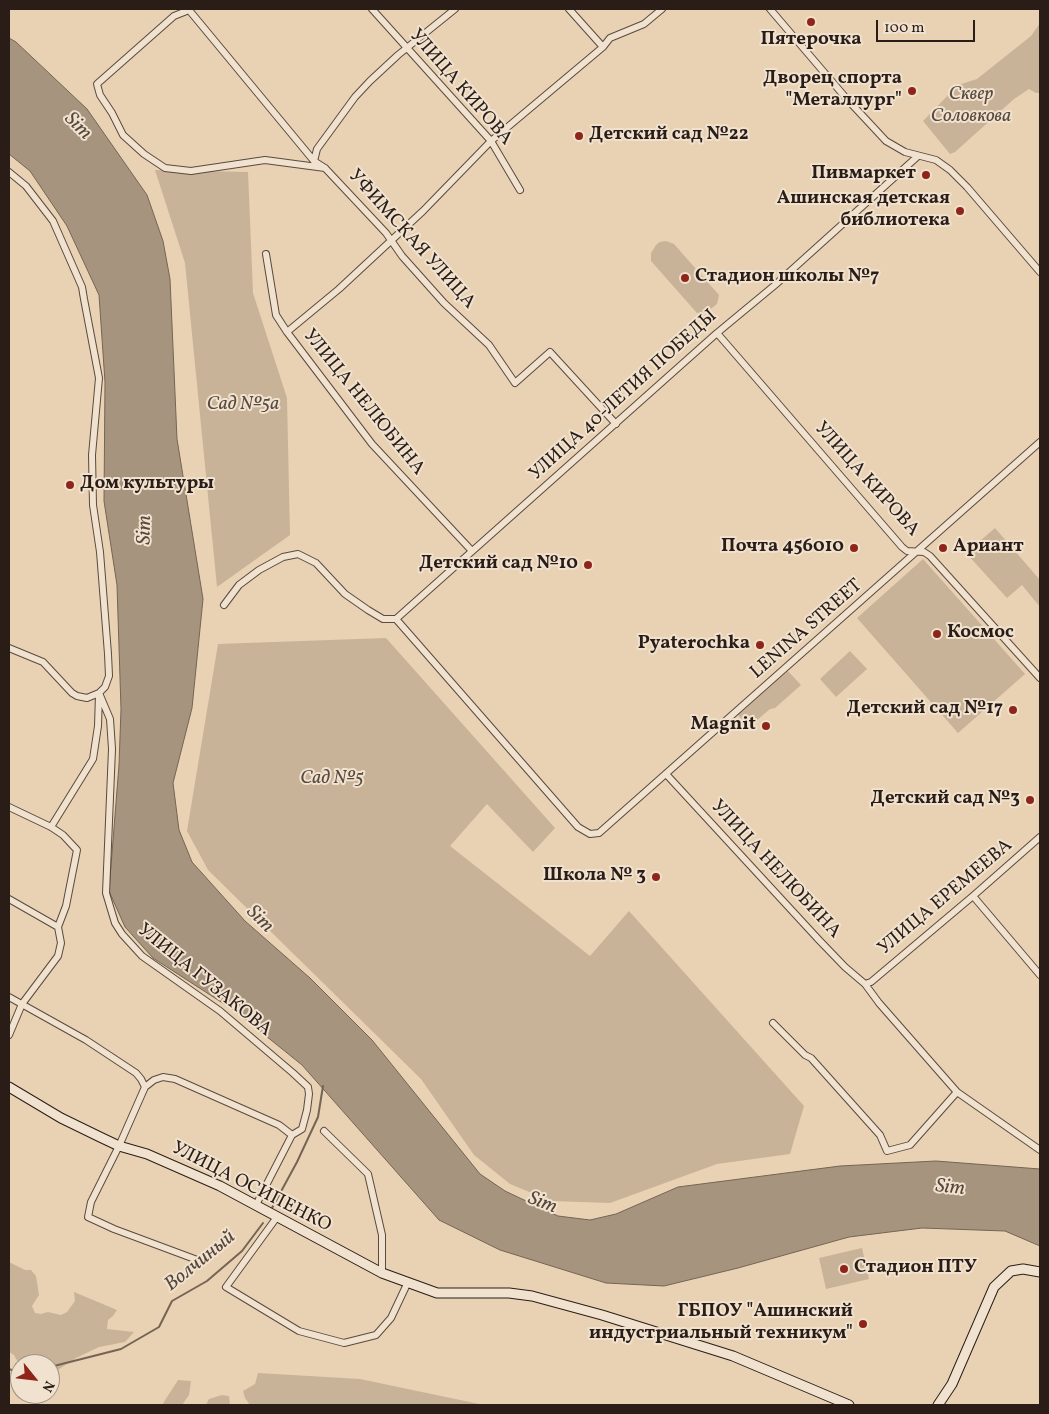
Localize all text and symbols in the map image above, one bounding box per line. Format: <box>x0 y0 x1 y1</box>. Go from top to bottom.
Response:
scale bar <box>879 10 978 42</box>
marker: Пятерочка <box>805 16 817 28</box>
text: 100 m <box>884 18 924 39</box>
street label: УЛИЦА КИРОВА <box>403 25 517 151</box>
place label: Пятерочка <box>760 30 862 52</box>
place label: Дворец спорта "Металлург" <box>763 69 902 113</box>
marker: Дворец спорта "Металлург" <box>906 85 918 97</box>
park label: Сквер Соловкова <box>931 85 1011 129</box>
water label: Sim <box>58 108 96 146</box>
place label: Детский сад №22 <box>589 125 749 147</box>
marker: Детский сад №22 <box>573 130 585 142</box>
place label: Пивмаркет <box>811 164 916 186</box>
street label: УФИМСКАЯ УЛИЦА <box>342 166 480 314</box>
marker: Пивмаркет <box>920 169 932 181</box>
place label: Ашинская детская библиотека <box>777 189 950 233</box>
marker: Ашинская детская библиотека <box>954 205 966 217</box>
place label: Стадион школы №7 <box>695 267 879 289</box>
marker: Стадион школы №7 <box>679 272 691 284</box>
street label: УЛИЦА 40-ЛЕТИЯ ПОБЕДЫ <box>525 306 723 486</box>
street label: УЛИЦА НЕЛЮБИНА <box>297 325 429 481</box>
park label: Сад №5а <box>207 395 279 417</box>
street label: УЛИЦА КИРОВА <box>809 418 923 542</box>
place label: Дом культуры <box>80 474 214 496</box>
marker: Дом культуры <box>64 479 76 491</box>
water label: Sim <box>134 515 158 545</box>
place label: Почта 456010 <box>721 537 844 559</box>
place label: Ариант <box>953 537 1024 559</box>
marker: Почта 456010 <box>848 542 860 554</box>
marker: Ариант <box>937 542 949 554</box>
place label: Детский сад №10 <box>419 554 578 576</box>
marker: Детский сад №10 <box>582 559 594 571</box>
street label: LENINA STREET <box>746 575 868 685</box>
place label: Космос <box>947 623 1014 645</box>
marker: Космос <box>931 628 943 640</box>
place label: Pyaterochka <box>638 634 750 656</box>
marker: Pyaterochka <box>754 639 766 651</box>
place label: Детский сад №17 <box>846 699 1003 721</box>
marker: Детский сад №17 <box>1007 704 1019 716</box>
place label: Magnit <box>690 715 756 737</box>
marker: Magnit <box>760 720 772 732</box>
park label: Сад №5 <box>300 769 364 791</box>
place label: Детский сад №3 <box>871 789 1020 811</box>
marker: Детский сад №3 <box>1024 794 1036 806</box>
street label: УЛИЦА НЕЛЮБИНА <box>705 796 845 944</box>
street label: УЛИЦА ЕРЕМЕЕВА <box>874 835 1018 961</box>
place label: Школа № 3 <box>543 866 646 888</box>
marker: Школа № 3 <box>650 871 662 883</box>
water label: Sim <box>240 901 278 939</box>
street label: УЛИЦА ГУЗАКОВА <box>132 920 276 1042</box>
street label: УЛИЦА ОСИПЕНКО <box>167 1138 335 1238</box>
water label: Sim <box>934 1176 966 1202</box>
water label: Sim <box>524 1188 560 1220</box>
water label: Волчиный <box>161 1226 241 1298</box>
place label: Стадион ПТУ <box>854 1258 977 1280</box>
marker: Стадион ПТУ <box>838 1263 850 1275</box>
place label: ГБПОУ "Ашинский индустриальный техникум" <box>589 1302 853 1346</box>
marker: ГБПОУ "Ашинский индустриальный техникум" <box>857 1318 869 1330</box>
north arrow <box>10 1354 60 1404</box>
text: N <box>37 1377 58 1395</box>

